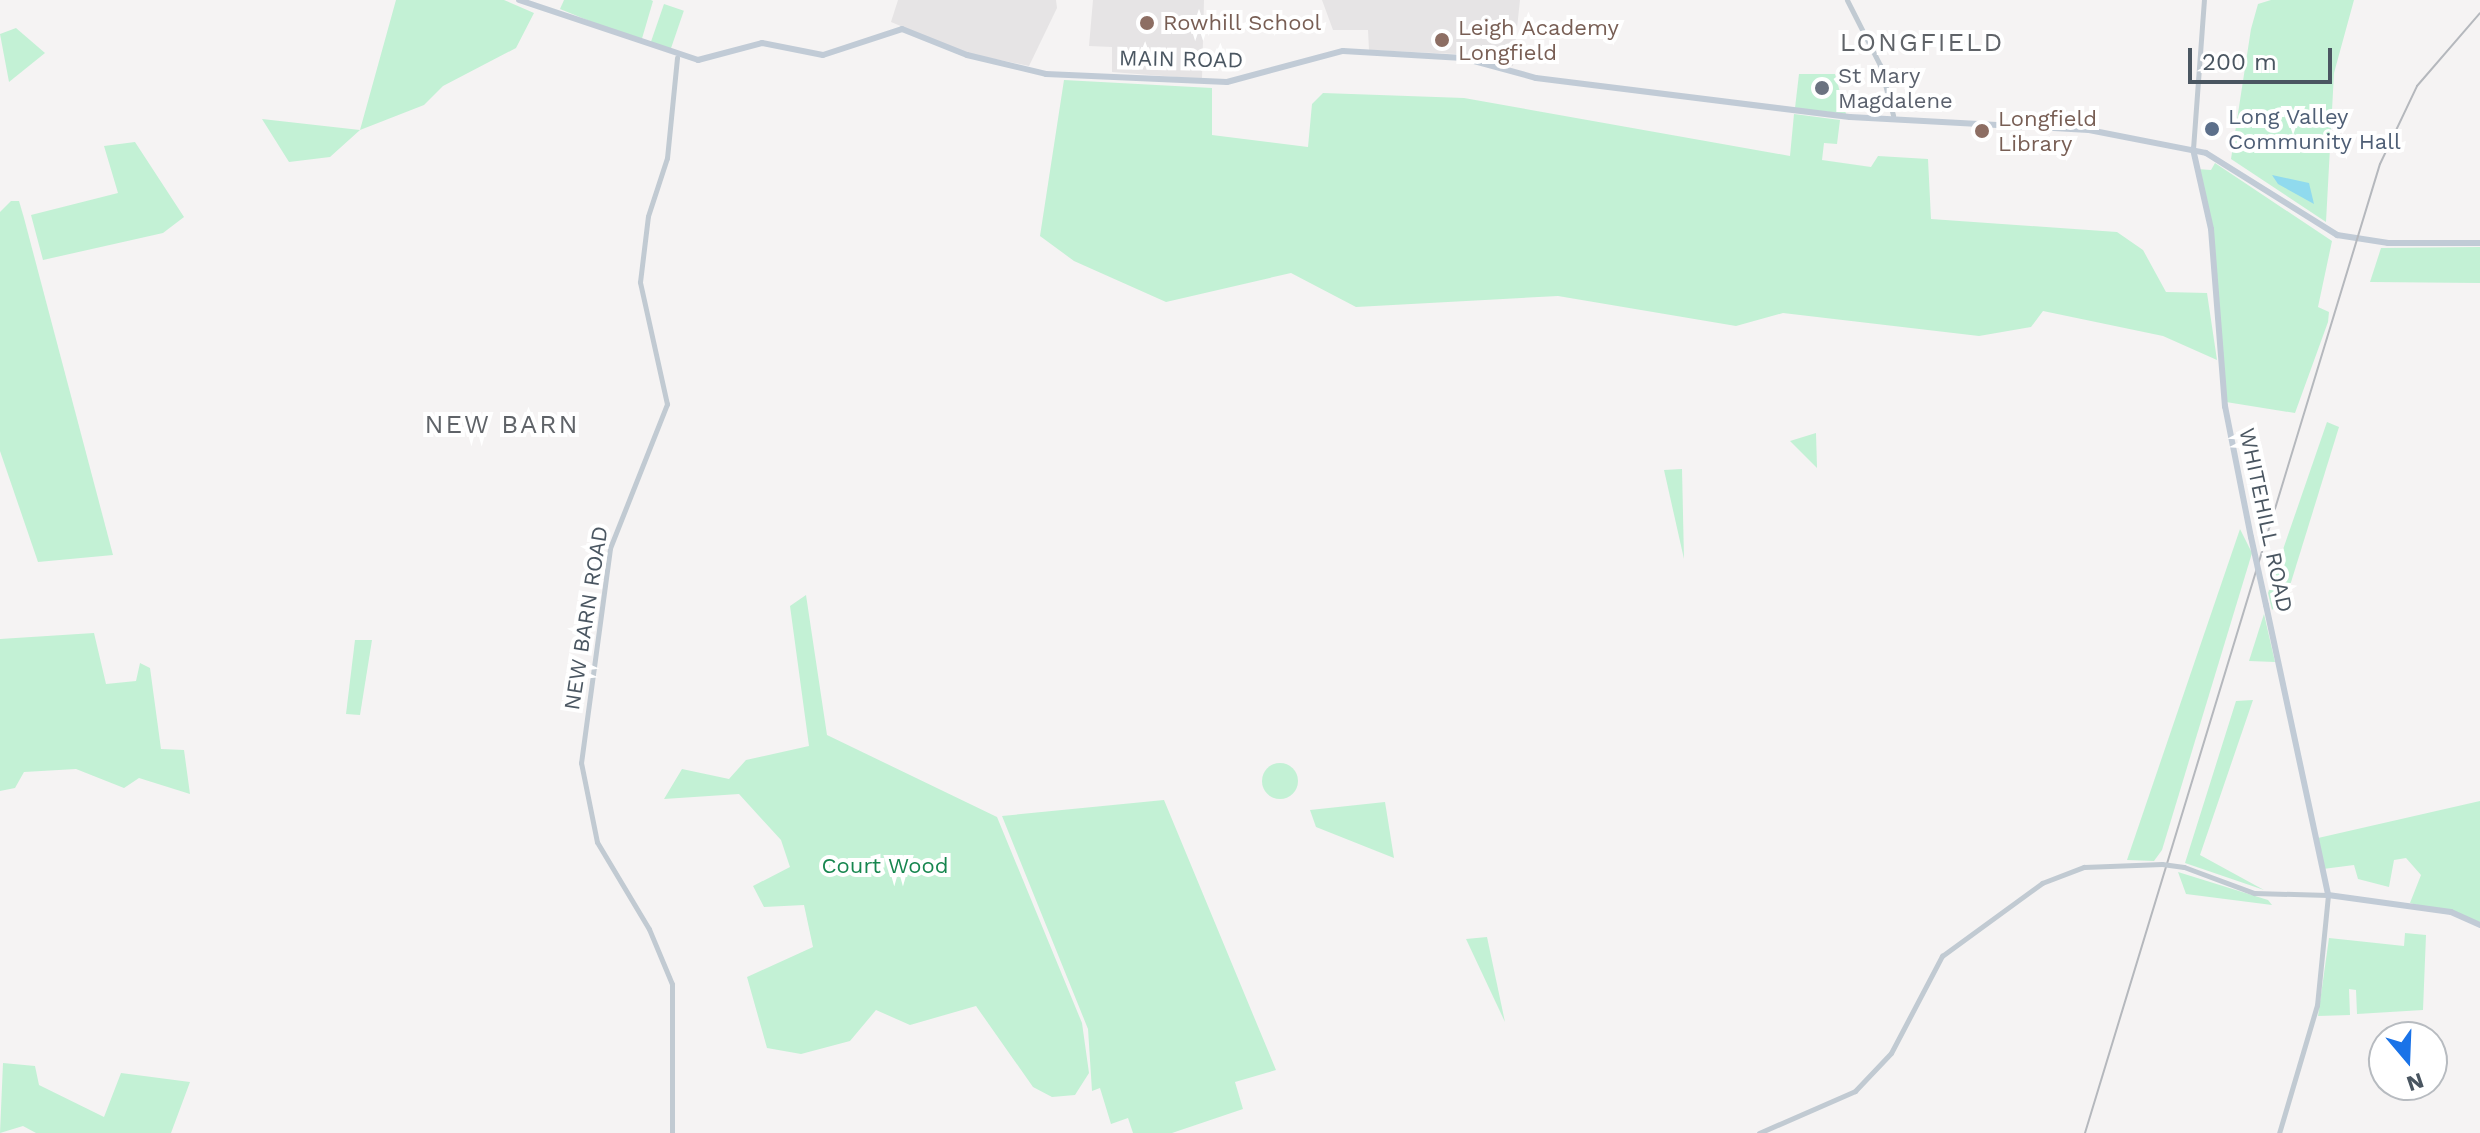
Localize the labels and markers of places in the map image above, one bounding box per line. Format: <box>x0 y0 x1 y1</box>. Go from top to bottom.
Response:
place label: Rowhill School <box>1163 10 1322 36</box>
marker: Rowhill School <box>1138 14 1156 32</box>
place label: Leigh Academy Longfield <box>1458 14 1620 66</box>
marker: Leigh Academy Longfield <box>1433 31 1451 49</box>
place label: St Mary Magdalene <box>1838 62 1953 114</box>
marker: St Mary Magdalene <box>1813 79 1831 97</box>
place label: Long Valley Community Hall <box>2228 103 2401 154</box>
place label: Longfield Library <box>1998 105 2097 156</box>
marker: Long Valley Community Hall <box>2203 120 2221 138</box>
marker: Longfield Library <box>1973 122 1991 140</box>

